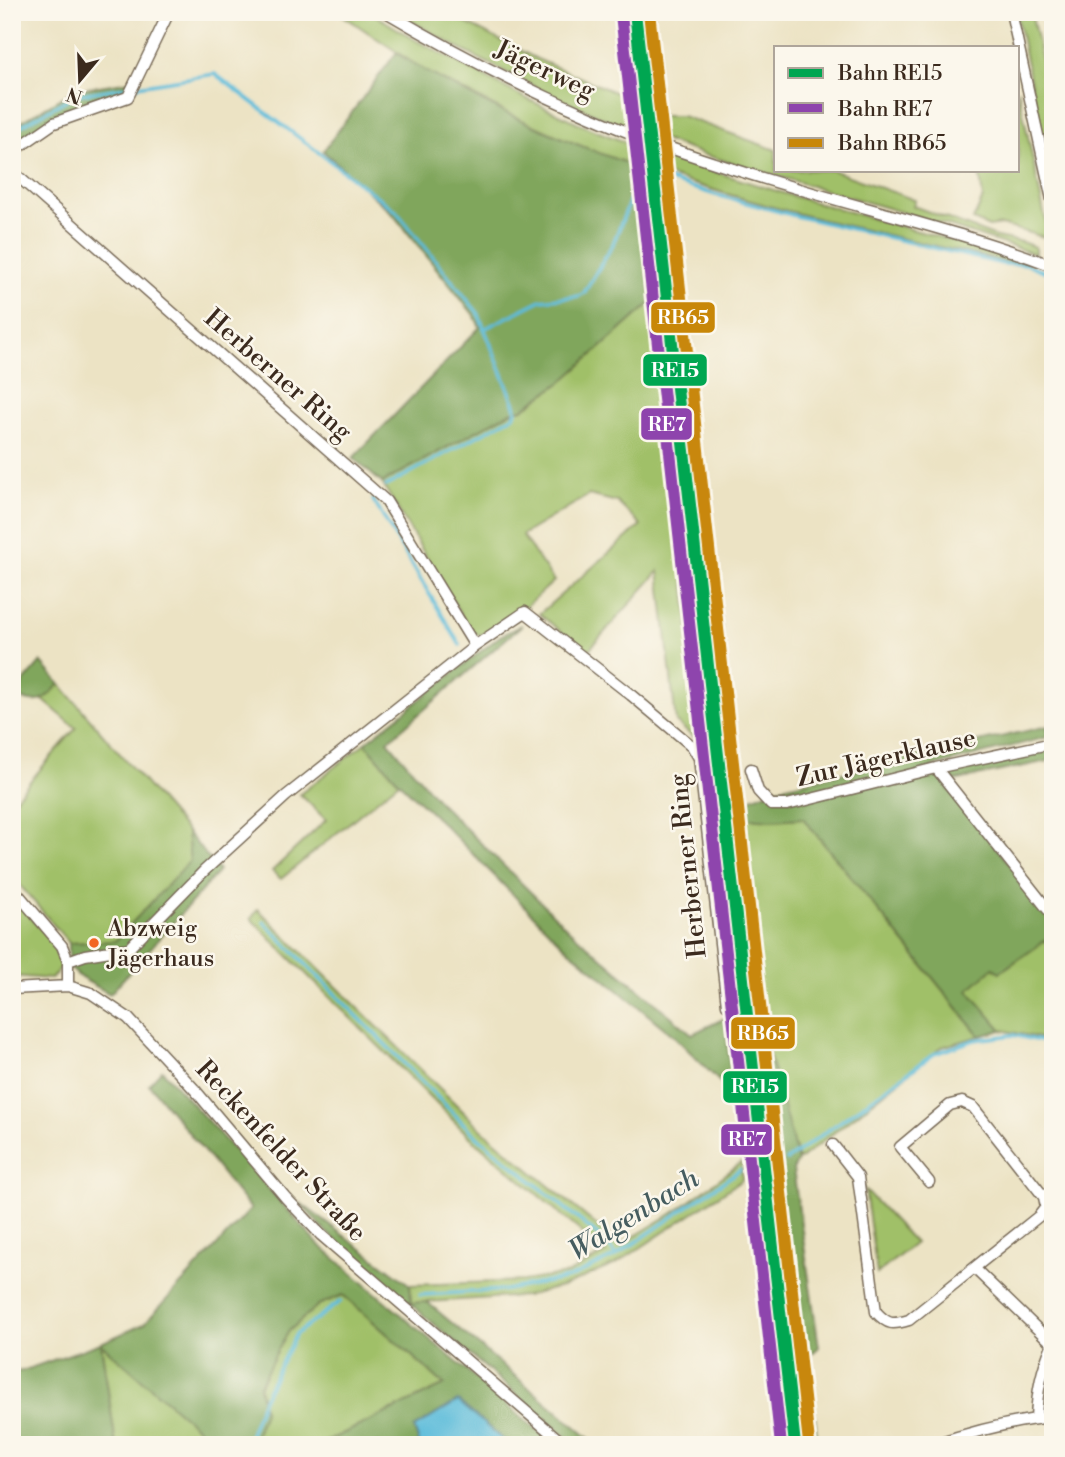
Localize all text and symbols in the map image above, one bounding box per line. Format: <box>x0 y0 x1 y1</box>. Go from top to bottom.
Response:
street label: Jägerweg <box>489 32 601 107</box>
north arrow <box>46 46 116 116</box>
legend <box>774 46 1020 172</box>
text: Bahn RE15 <box>837 61 942 87</box>
text: N <box>64 81 86 109</box>
text: Bahn RE7 <box>837 97 933 123</box>
text: Bahn RB65 <box>837 131 946 157</box>
line badge: RB65 <box>650 301 716 334</box>
street label: Herberner Ring <box>198 302 359 448</box>
text: RB65 <box>657 306 709 330</box>
line badge: RE15 <box>642 353 708 387</box>
text: RE15 <box>651 359 699 383</box>
line badge: RE7 <box>640 407 693 441</box>
text: RE7 <box>648 413 686 437</box>
street label: Zur Jägerklause <box>793 722 979 794</box>
street label: Herberner Ring <box>662 772 714 960</box>
place label: Abzweig Jägerhaus <box>106 914 214 974</box>
marker: Abzweig Jägerhaus <box>87 936 101 950</box>
line badge: RB65 <box>730 1016 796 1050</box>
text: RB65 <box>737 1022 789 1046</box>
street label: Reckenfelder Straße <box>189 1054 373 1248</box>
line badge: RE15 <box>722 1070 788 1104</box>
text: RE15 <box>731 1075 779 1099</box>
line badge: RE7 <box>720 1123 773 1156</box>
text: RE7 <box>728 1128 766 1152</box>
water label: Walgenbach <box>562 1161 706 1269</box>

